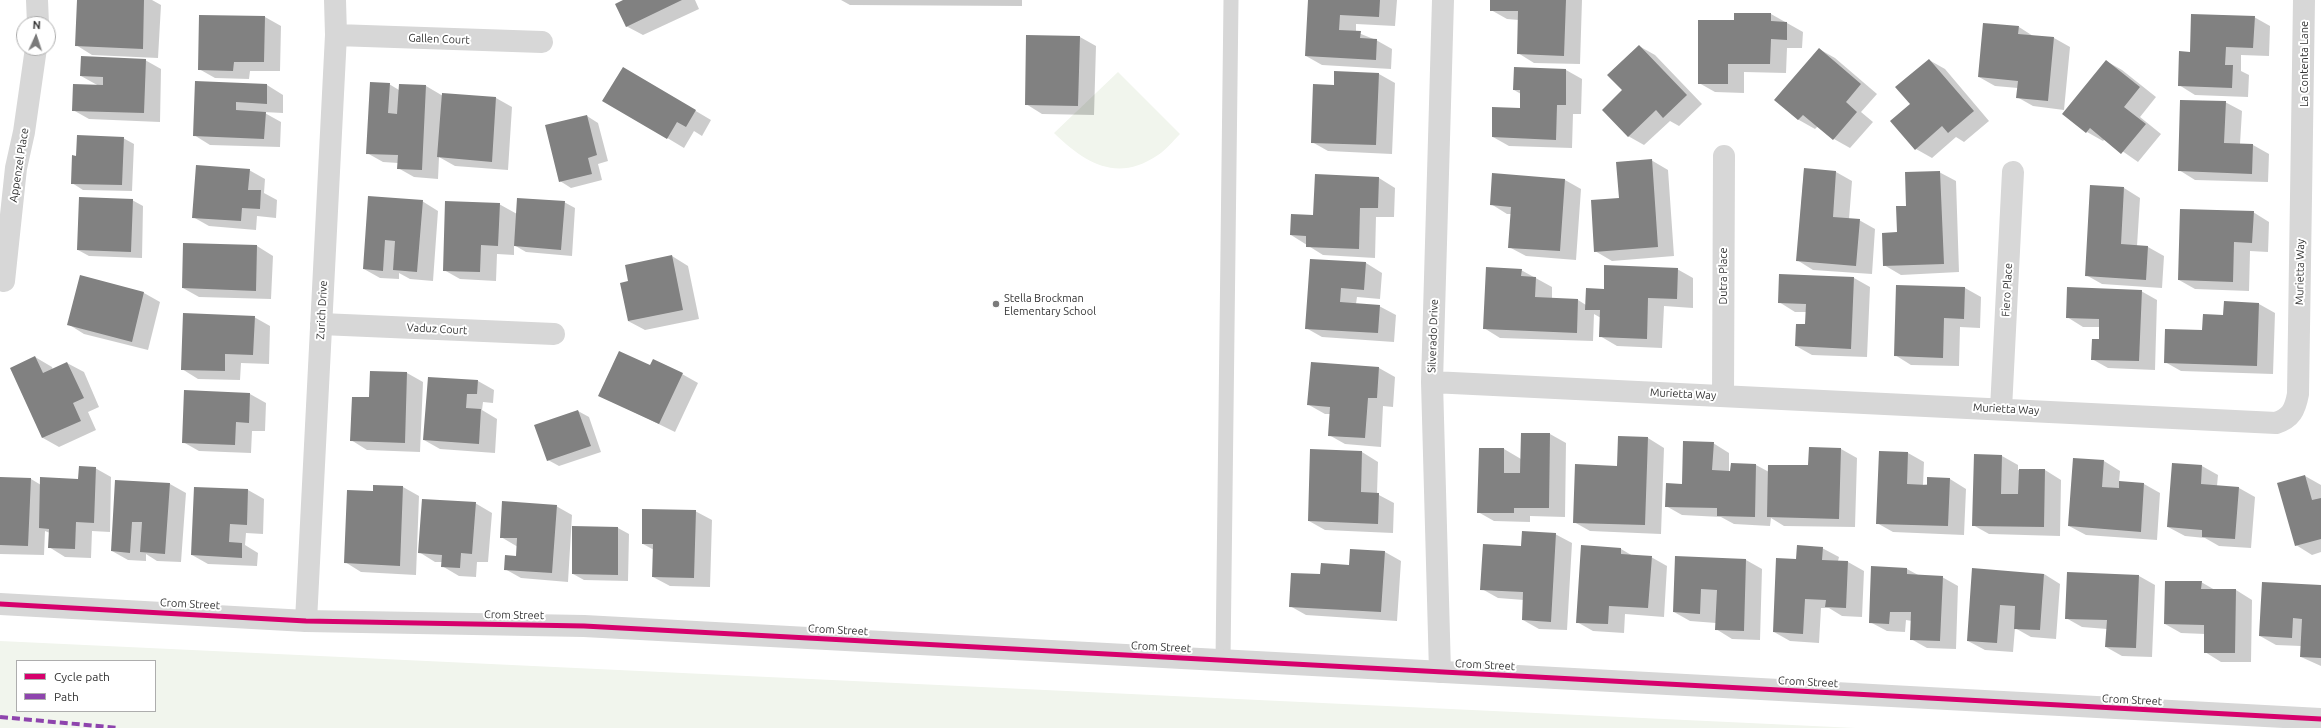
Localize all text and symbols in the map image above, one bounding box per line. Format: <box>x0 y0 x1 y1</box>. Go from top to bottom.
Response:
north arrow <box>16 16 56 56</box>
text: N <box>32 19 41 31</box>
street label: La Contenta Lane <box>2297 21 2311 107</box>
street label: Gallen Court <box>408 31 470 47</box>
street label: Appenzel Place <box>7 127 31 203</box>
street label: Murietta Way <box>2293 239 2307 305</box>
street label: Dutra Place <box>1716 248 1730 304</box>
street label: Fiero Place <box>1999 263 2015 317</box>
street label: Zurich Drive <box>314 280 330 340</box>
place label: Stella Brockman Elementary School <box>1004 291 1096 317</box>
marker: Stella Brockman Elementary School <box>991 299 1001 309</box>
street label: Silverado Drive <box>1425 299 1441 373</box>
street label: Vaduz Court <box>406 321 468 337</box>
street label: Murietta Way <box>1649 386 1717 402</box>
street label: Murietta Way <box>1972 401 2040 417</box>
street label: Crom Street <box>160 596 220 612</box>
street label: Crom Street <box>484 608 544 622</box>
street label: Crom Street <box>808 622 868 638</box>
street label: Crom Street <box>1131 639 1191 655</box>
street label: Crom Street <box>1455 657 1515 673</box>
legend <box>16 660 156 712</box>
text: Cycle path <box>54 670 110 683</box>
street label: Crom Street <box>1778 674 1838 690</box>
text: Path <box>54 690 79 703</box>
street label: Crom Street <box>2102 692 2162 708</box>

